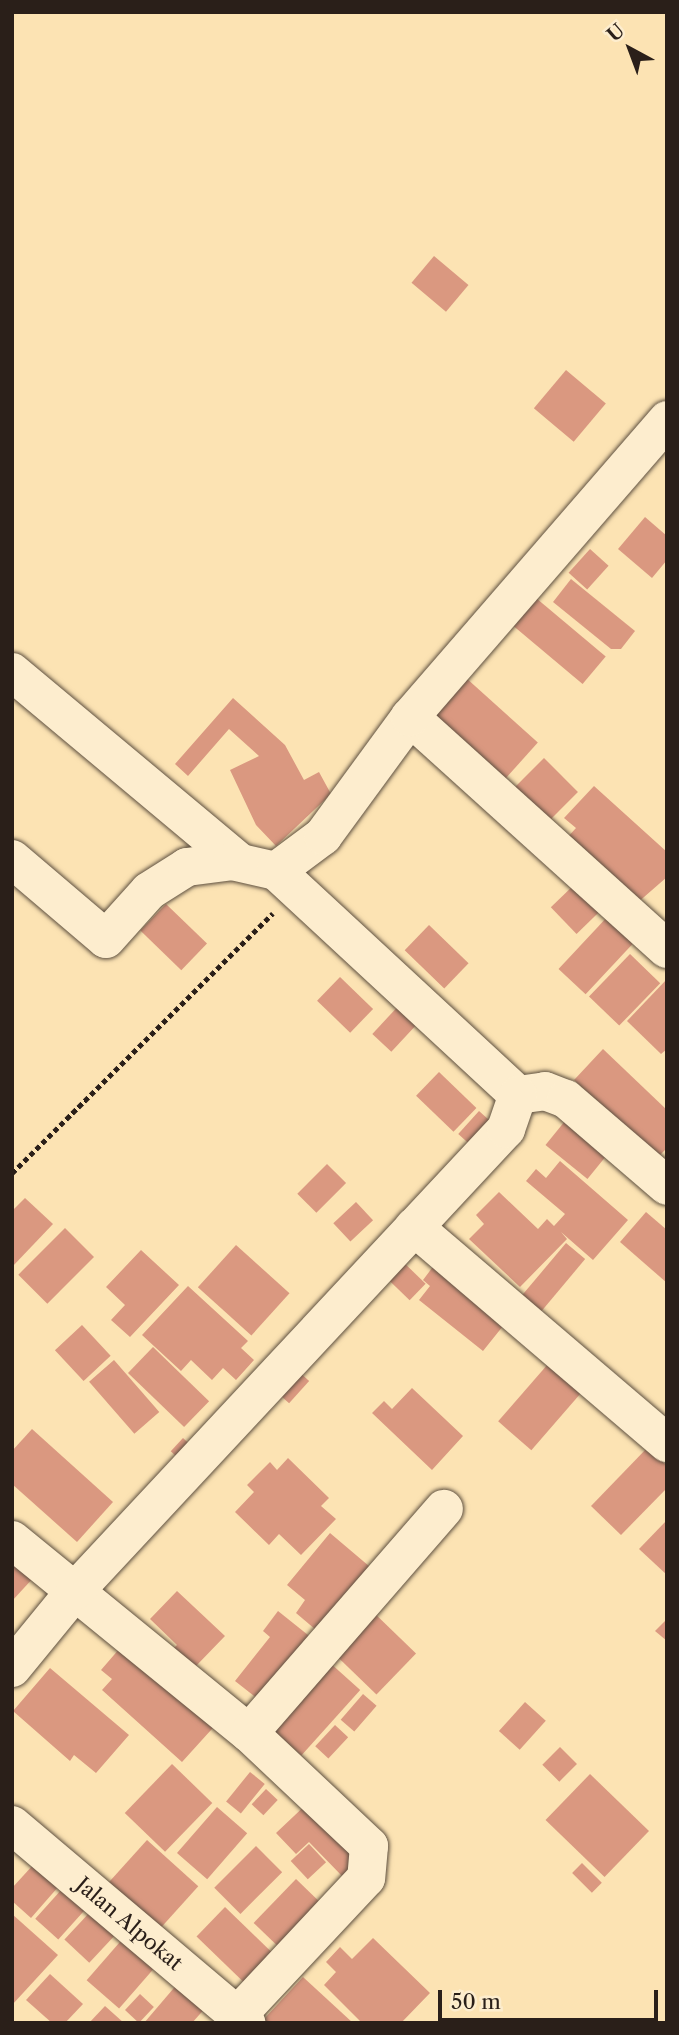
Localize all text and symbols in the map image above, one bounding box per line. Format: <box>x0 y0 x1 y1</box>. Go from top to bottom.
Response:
north arrow <box>595 14 665 84</box>
text: U <box>603 19 629 47</box>
street label: Jalan Alpokat <box>70 1872 188 1976</box>
scale bar <box>441 1976 662 2020</box>
text: 50 m <box>451 1989 501 2014</box>

